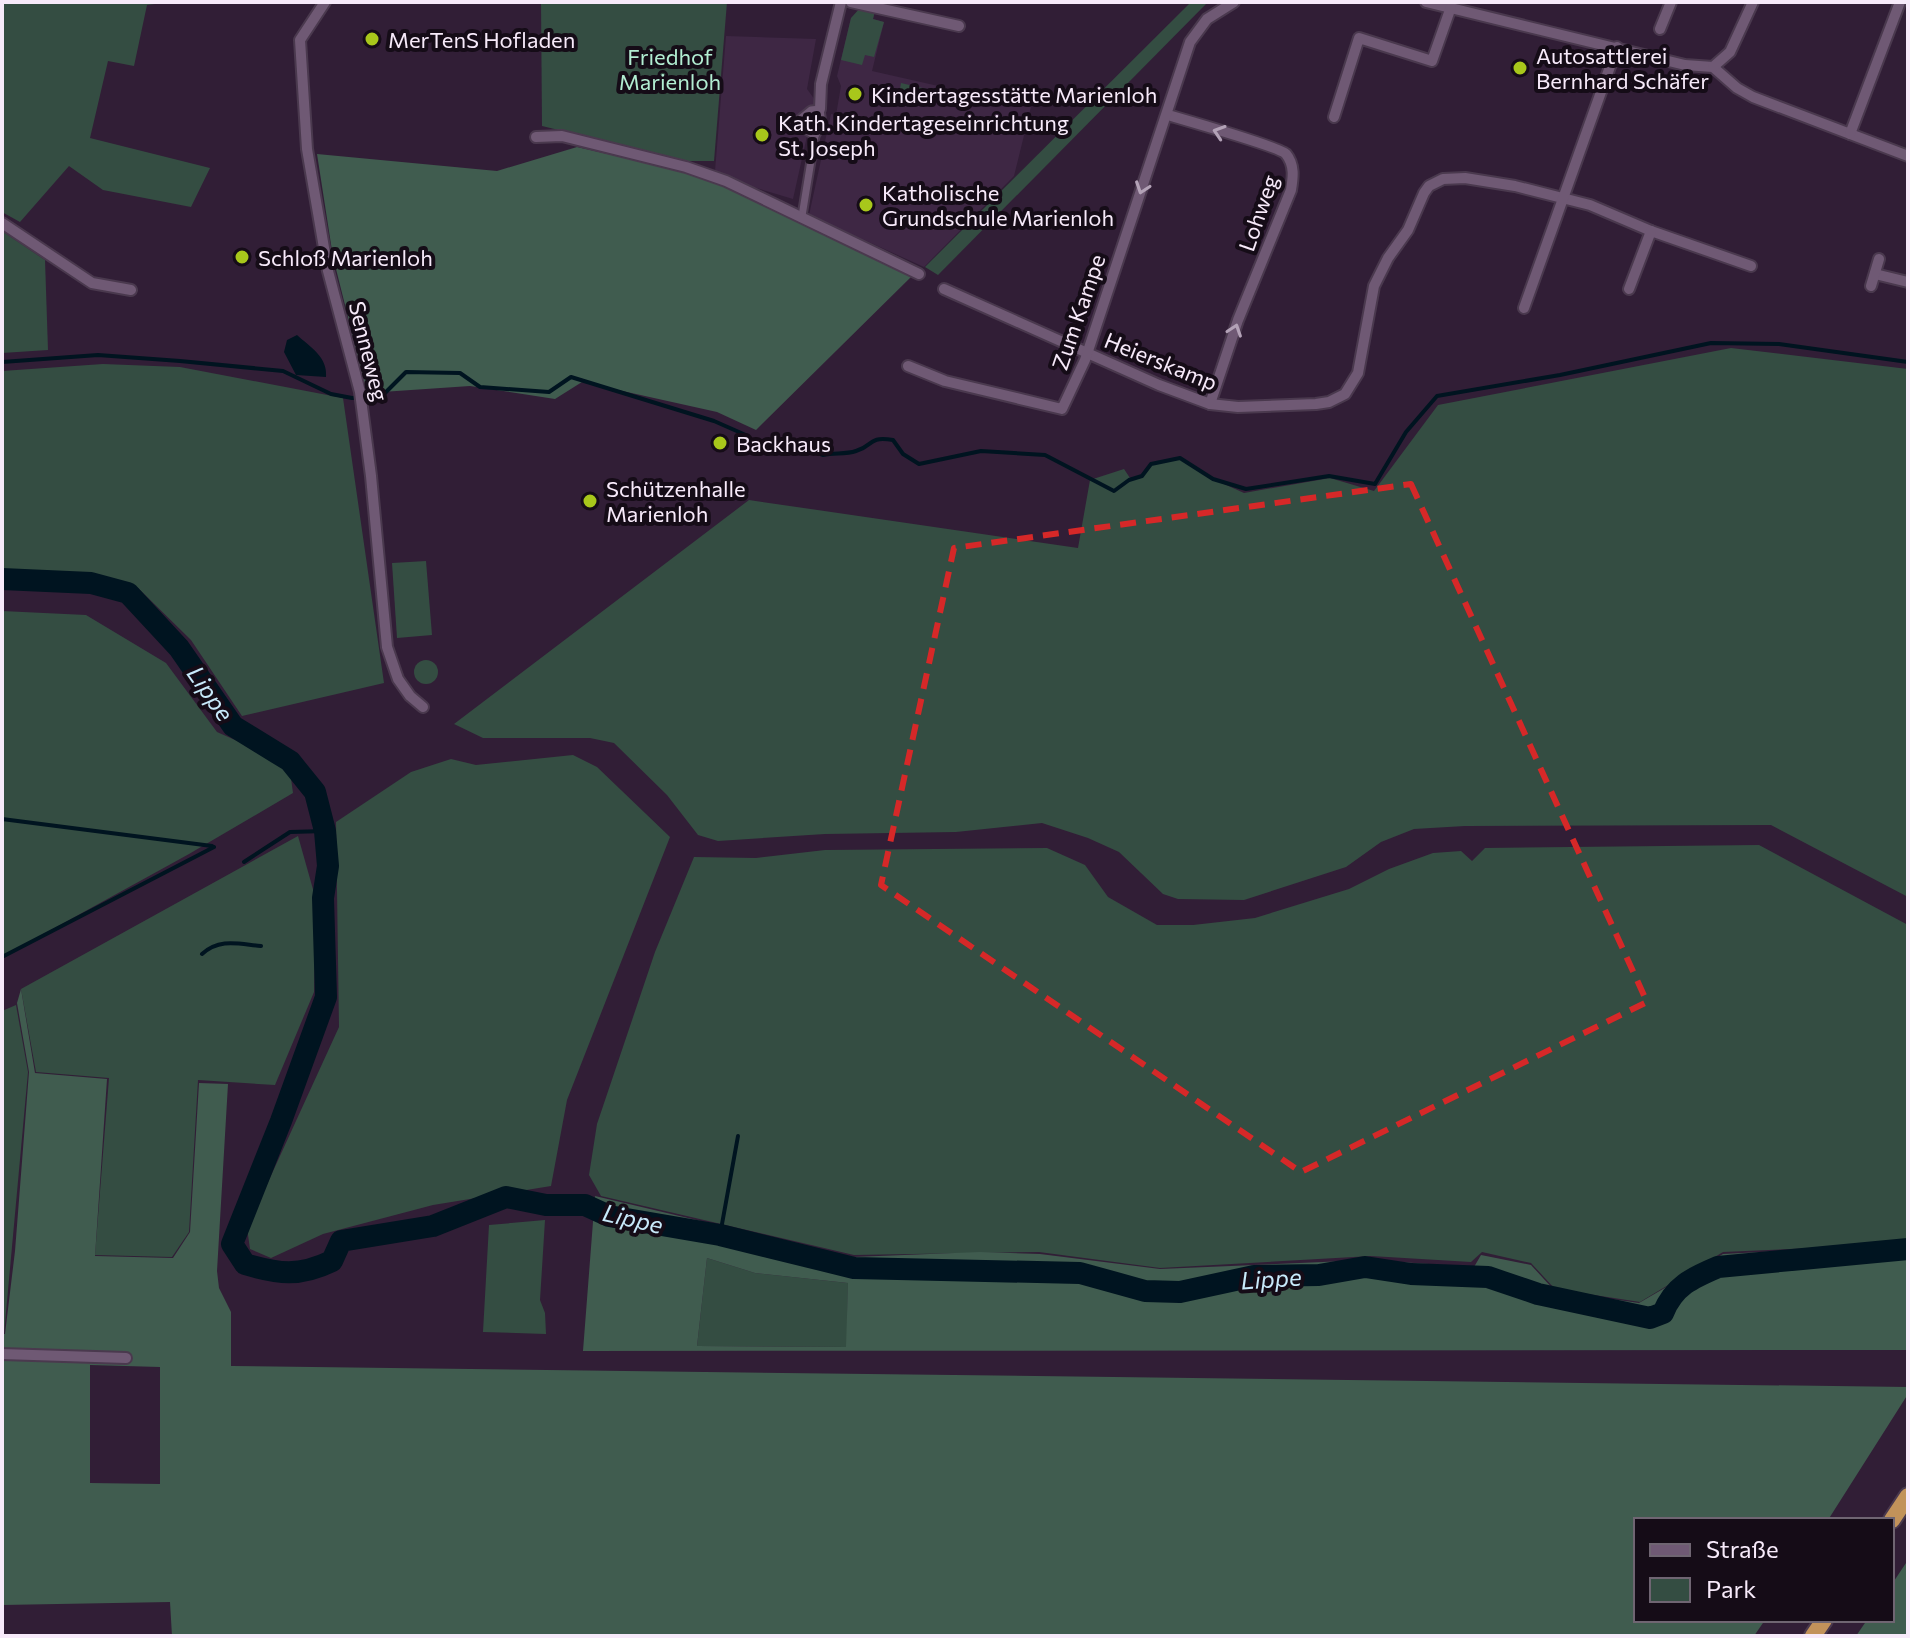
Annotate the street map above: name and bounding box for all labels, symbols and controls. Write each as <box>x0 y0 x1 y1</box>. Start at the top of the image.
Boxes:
place label: MerTenS Hofladen <box>388 26 575 53</box>
marker: MerTenS Hofladen <box>363 30 381 48</box>
place label: Autosattlerei Bernhard Schäfer <box>1536 42 1709 94</box>
park label: Friedhof Marienloh <box>619 43 721 95</box>
marker: Autosattlerei Bernhard Schäfer <box>1511 59 1529 77</box>
place label: Kindertagesstätte Marienloh <box>871 81 1157 108</box>
marker: Kindertagesstätte Marienloh <box>846 85 864 103</box>
place label: Kath. Kindertageseinrichtung St. Joseph <box>778 109 1069 161</box>
one-way arrow <box>1213 125 1227 141</box>
marker: Kath. Kindertageseinrichtung St. Joseph <box>753 126 771 144</box>
street label: Lohweg <box>1232 171 1284 255</box>
place label: Katholische Grundschule Marienloh <box>882 179 1114 231</box>
one-way arrow <box>1136 180 1152 194</box>
marker: Katholische Grundschule Marienloh <box>857 196 875 214</box>
place label: Schloß Marienloh <box>258 244 433 271</box>
marker: Schloß Marienloh <box>233 248 251 266</box>
street label: Zum Kampe <box>1046 251 1110 373</box>
street label: Senneweg <box>344 298 394 404</box>
one-way arrow <box>1225 324 1241 338</box>
street label: Heierskamp <box>1101 326 1221 396</box>
place label: Backhaus <box>736 430 831 457</box>
marker: Backhaus <box>711 434 729 452</box>
place label: Schützenhalle Marienloh <box>606 475 746 527</box>
marker: Schützenhalle Marienloh <box>581 492 599 510</box>
water label: Lippe <box>182 660 241 727</box>
water label: Lippe <box>600 1197 666 1239</box>
water label: Lippe <box>1240 1261 1303 1295</box>
legend <box>1634 1518 1894 1622</box>
text: Straße <box>1706 1534 1779 1563</box>
text: Park <box>1706 1574 1756 1603</box>

